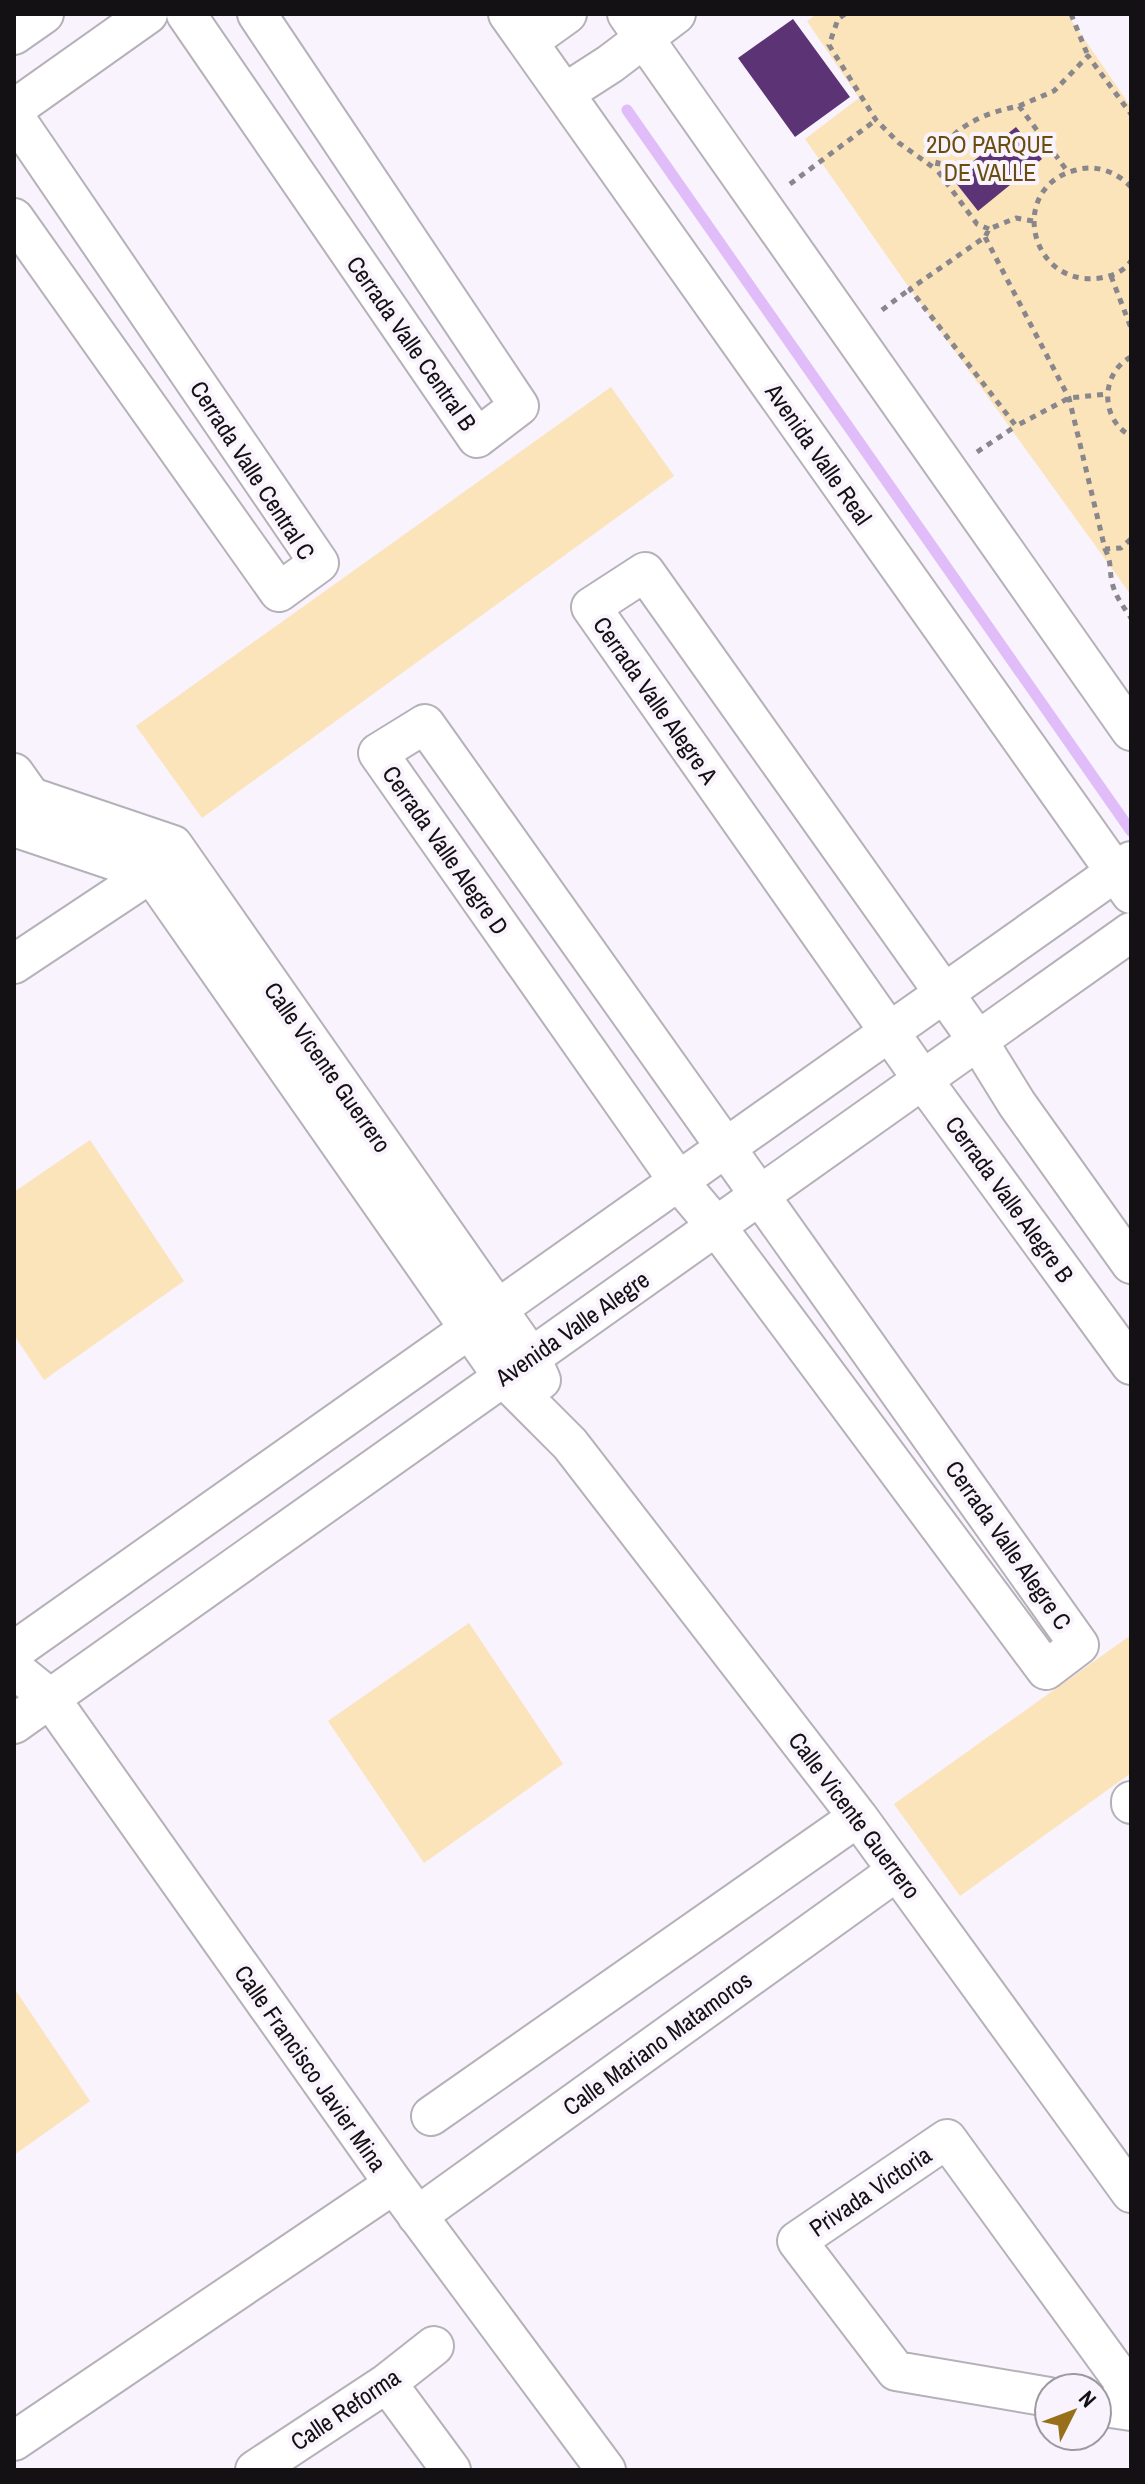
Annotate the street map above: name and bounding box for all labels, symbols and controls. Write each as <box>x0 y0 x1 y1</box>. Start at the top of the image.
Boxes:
park label: 2DO PARQUE DE VALLE <box>926 128 1054 188</box>
street label: Cerrada Valle Central B <box>340 249 484 437</box>
street label: Cerrada Valle Central C <box>183 374 323 566</box>
street label: Avenida Valle Real <box>758 376 880 531</box>
street label: Cerrada Valle Alegre A <box>586 610 726 791</box>
street label: Cerrada Valle Alegre D <box>376 759 516 941</box>
street label: Calle Vicente Guerrero <box>257 976 399 1158</box>
street label: Cerrada Valle Alegre B <box>939 1109 1081 1289</box>
street label: Avenida Valle Alegre <box>488 1263 655 1394</box>
street label: Cerrada Valle Alegre C <box>939 1454 1079 1636</box>
street label: Calle Vicente Guerrero <box>782 1725 928 1905</box>
street label: Calle Francisco Javier Mina <box>228 1958 394 2178</box>
street label: Calle Mariano Matamoros <box>556 1964 758 2122</box>
street label: Privada Victoria <box>803 2138 937 2244</box>
street label: Calle Reforma <box>284 2361 406 2457</box>
north arrow <box>1033 2372 1113 2452</box>
text: N <box>1072 2384 1103 2413</box>

